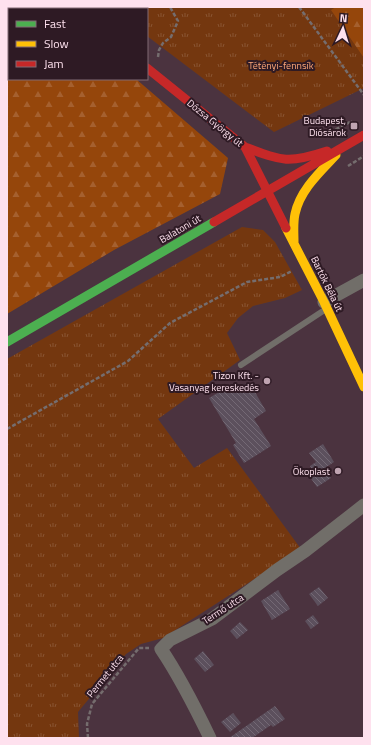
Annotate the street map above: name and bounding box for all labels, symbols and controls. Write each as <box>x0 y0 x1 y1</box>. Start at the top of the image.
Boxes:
legend <box>8 8 148 80</box>
north arrow <box>323 8 363 48</box>
text: N <box>339 10 348 26</box>
text: Fast <box>44 14 67 33</box>
text: Slow <box>44 34 69 53</box>
text: Jam <box>44 54 64 73</box>
park label: Tétényi-fennsík <box>248 58 314 73</box>
street label: Dózsa György út <box>184 96 247 151</box>
place label: Budapest, Diósárok <box>304 113 346 140</box>
marker: Budapest, Diósárok <box>349 121 359 131</box>
street label: Balatoni út <box>156 211 204 247</box>
street label: Bartók Béla út <box>307 254 347 315</box>
place label: Tizon Kft. - Vasanyag kereskedés <box>169 368 259 395</box>
marker: Tizon Kft. - Vasanyag kereskedés <box>262 376 272 386</box>
place label: Ökoplast <box>293 464 330 479</box>
marker: Ökoplast <box>333 466 343 476</box>
street label: Termő utca <box>199 590 247 628</box>
street label: Permet utca <box>83 651 127 701</box>

